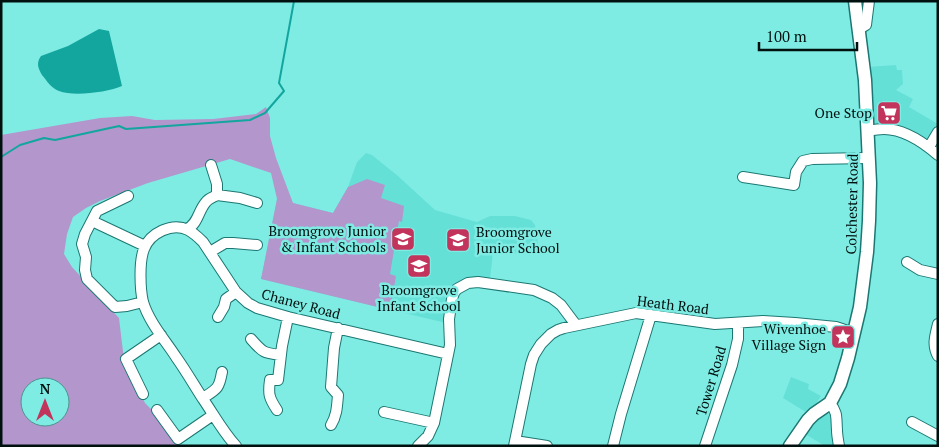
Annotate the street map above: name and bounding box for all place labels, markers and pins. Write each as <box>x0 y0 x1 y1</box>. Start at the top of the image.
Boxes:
supermarket icon: One Stop <box>876 100 902 126</box>
place label: One Stop <box>815 103 872 122</box>
place label: Broomgrove Junior & Infant Schools <box>268 221 387 256</box>
place label: Broomgrove Junior School <box>476 222 560 257</box>
school or university icon: Broomgrove Junior & Infant Schools <box>390 226 416 252</box>
school or university icon: Broomgrove Junior School <box>445 227 471 253</box>
school or university icon: Broomgrove Infant School <box>406 253 432 279</box>
place label: Broomgrove Infant School <box>377 280 461 315</box>
place label: Wivenhoe Village Sign <box>752 319 827 354</box>
place icon: Wivenhoe Village Sign <box>830 324 856 350</box>

